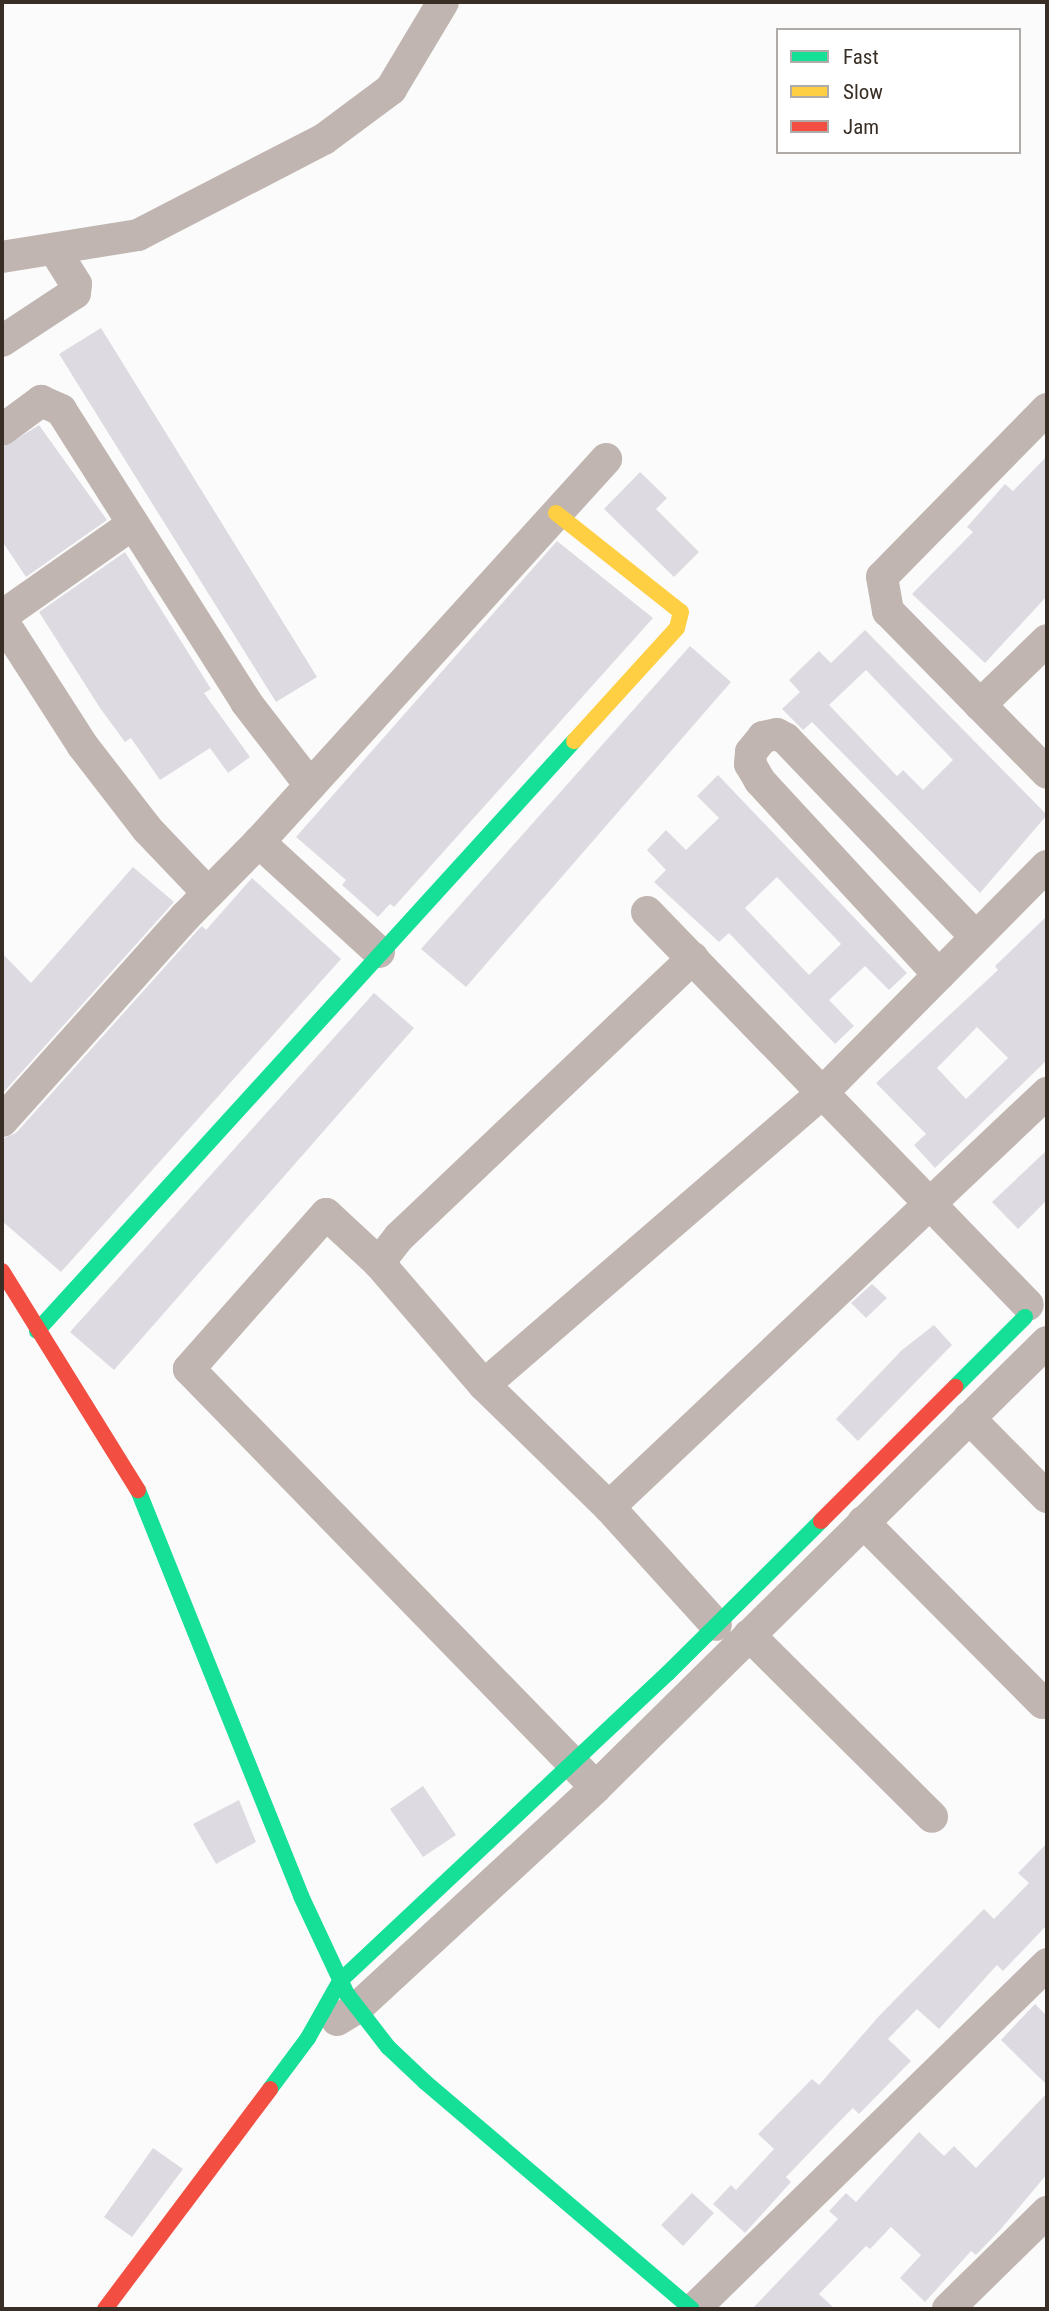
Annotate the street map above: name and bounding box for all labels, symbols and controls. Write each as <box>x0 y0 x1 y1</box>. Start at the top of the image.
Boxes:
legend <box>776 28 1021 154</box>
text: Fast <box>843 45 879 69</box>
text: Slow <box>843 80 883 104</box>
text: Jam <box>843 115 879 139</box>

